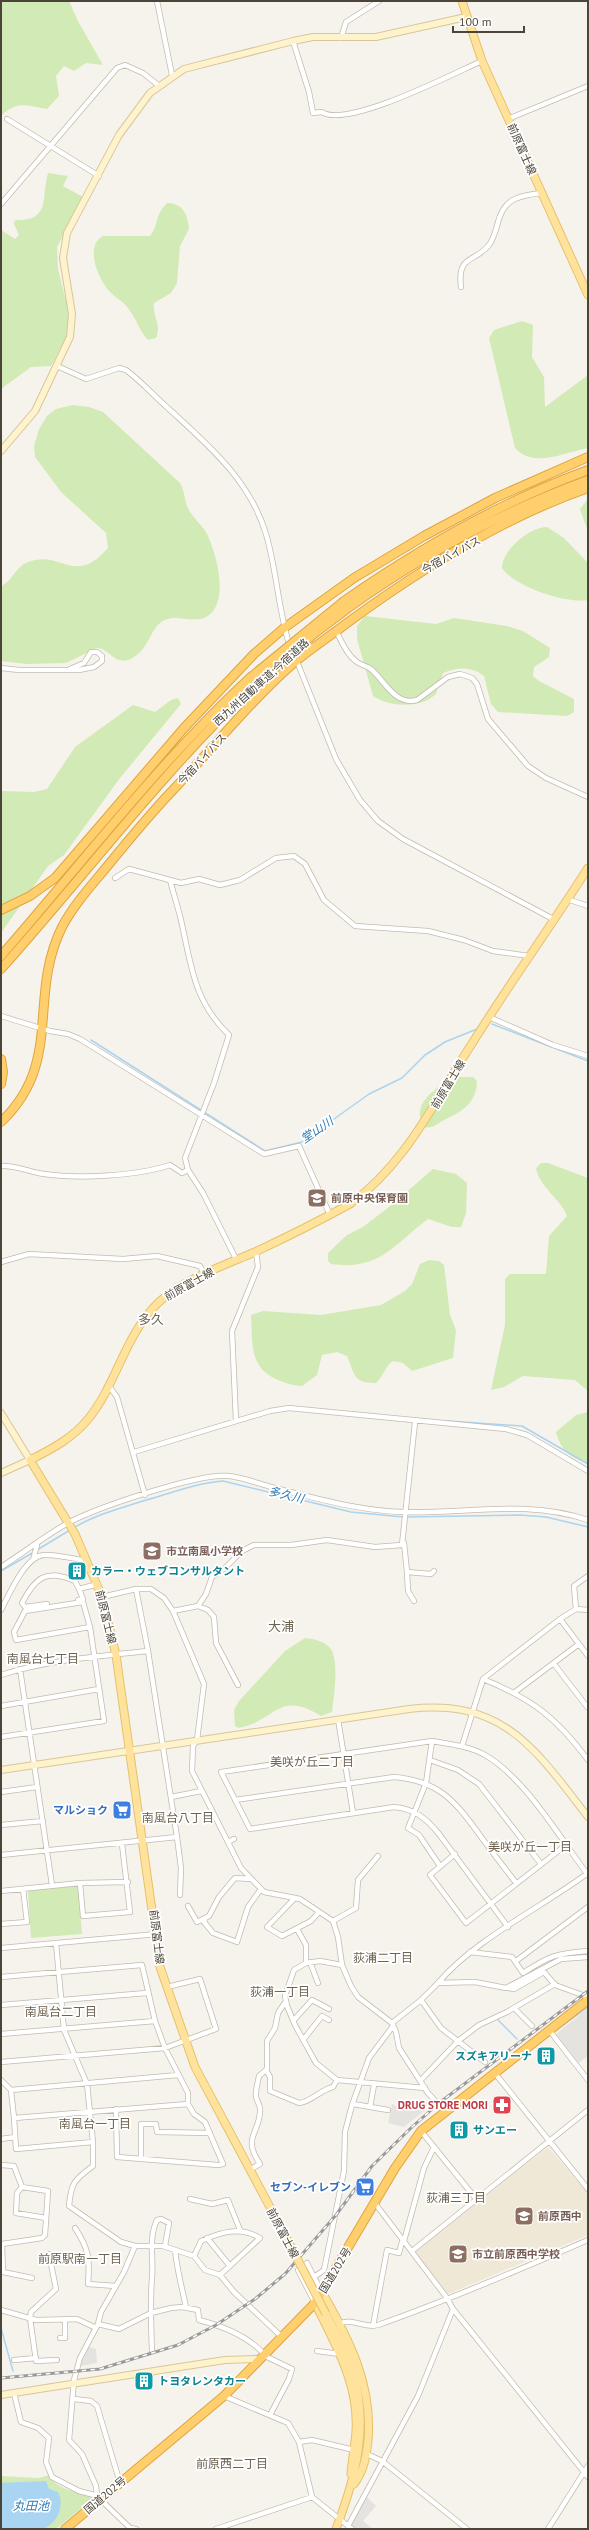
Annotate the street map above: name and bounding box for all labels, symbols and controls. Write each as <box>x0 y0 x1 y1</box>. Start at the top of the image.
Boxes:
scale bar <box>453 8 524 34</box>
text: 100 m <box>459 14 492 29</box>
street label: 前原富士線 <box>504 121 540 177</box>
street label: 今宿バイパス <box>419 533 483 577</box>
street label: 西九州自動車道;今宿道路 <box>210 635 312 729</box>
street label: 今宿バイパス <box>174 730 230 788</box>
street label: 前原富士線 <box>428 1057 468 1111</box>
water label: 堂山川 <box>298 1112 337 1146</box>
school or university icon: 前原中央保育園 <box>306 1187 328 1209</box>
place label: 前原中央保育園 <box>331 1191 408 1205</box>
street label: 前原富士線 <box>162 1265 216 1303</box>
district label: 多久 <box>138 1311 164 1328</box>
water label: 多久川 <box>267 1483 307 1506</box>
school or university icon: 市立南風小学校 <box>141 1540 163 1562</box>
place label: 市立南風小学校 <box>166 1544 243 1558</box>
building icon: カラー・ウェブコンサルタント <box>66 1560 88 1582</box>
place label: カラー・ウェブコンサルタント <box>91 1564 245 1578</box>
street label: 前原富士線 <box>93 1589 119 1645</box>
district label: 大浦 <box>268 1618 294 1635</box>
district label: 南風台七丁目 <box>7 1651 79 1666</box>
district label: 美咲が丘二丁目 <box>270 1754 354 1769</box>
supermarket icon: マルショク <box>111 1799 133 1821</box>
place label: マルショク <box>53 1803 108 1817</box>
district label: 南風台八丁目 <box>142 1810 214 1825</box>
district label: 美咲が丘一丁目 <box>488 1839 572 1854</box>
street label: 前原富士線 <box>147 1909 167 1965</box>
district label: 荻浦二丁目 <box>353 1950 413 1965</box>
district label: 荻浦一丁目 <box>250 1984 310 1999</box>
district label: 南風台二丁目 <box>25 2004 97 2019</box>
building icon: スズキアリーナ <box>535 2045 557 2067</box>
place label: スズキアリーナ <box>455 2049 532 2063</box>
pharmacy icon: DRUG STORE MORI <box>491 2094 513 2116</box>
place label: DRUG STORE MORI <box>398 2098 488 2112</box>
district label: 南風台一丁目 <box>59 2116 131 2131</box>
building icon: サンエー <box>448 2119 470 2141</box>
place label: サンエー <box>473 2123 517 2137</box>
supermarket icon: セブン-イレブン <box>354 2176 376 2198</box>
place label: セブン-イレブン <box>270 2180 351 2194</box>
district label: 荻浦三丁目 <box>426 2190 486 2205</box>
street label: 前原富士線 <box>264 2205 302 2261</box>
school or university icon: 前原西中 <box>513 2205 535 2227</box>
place label: 前原西中 <box>538 2209 582 2223</box>
school or university icon: 市立前原西中学校 <box>447 2243 469 2265</box>
street label: 国道202号 <box>316 2245 354 2295</box>
place label: 市立前原西中学校 <box>472 2247 560 2261</box>
district label: 前原駅南一丁目 <box>38 2251 122 2266</box>
building icon: トヨタレンタカー <box>133 2370 155 2392</box>
place label: トヨタレンタカー <box>158 2374 246 2388</box>
district label: 前原西二丁目 <box>196 2456 268 2471</box>
street label: 国道202号 <box>81 2473 129 2517</box>
water label: 丸田池 <box>13 2498 50 2513</box>

